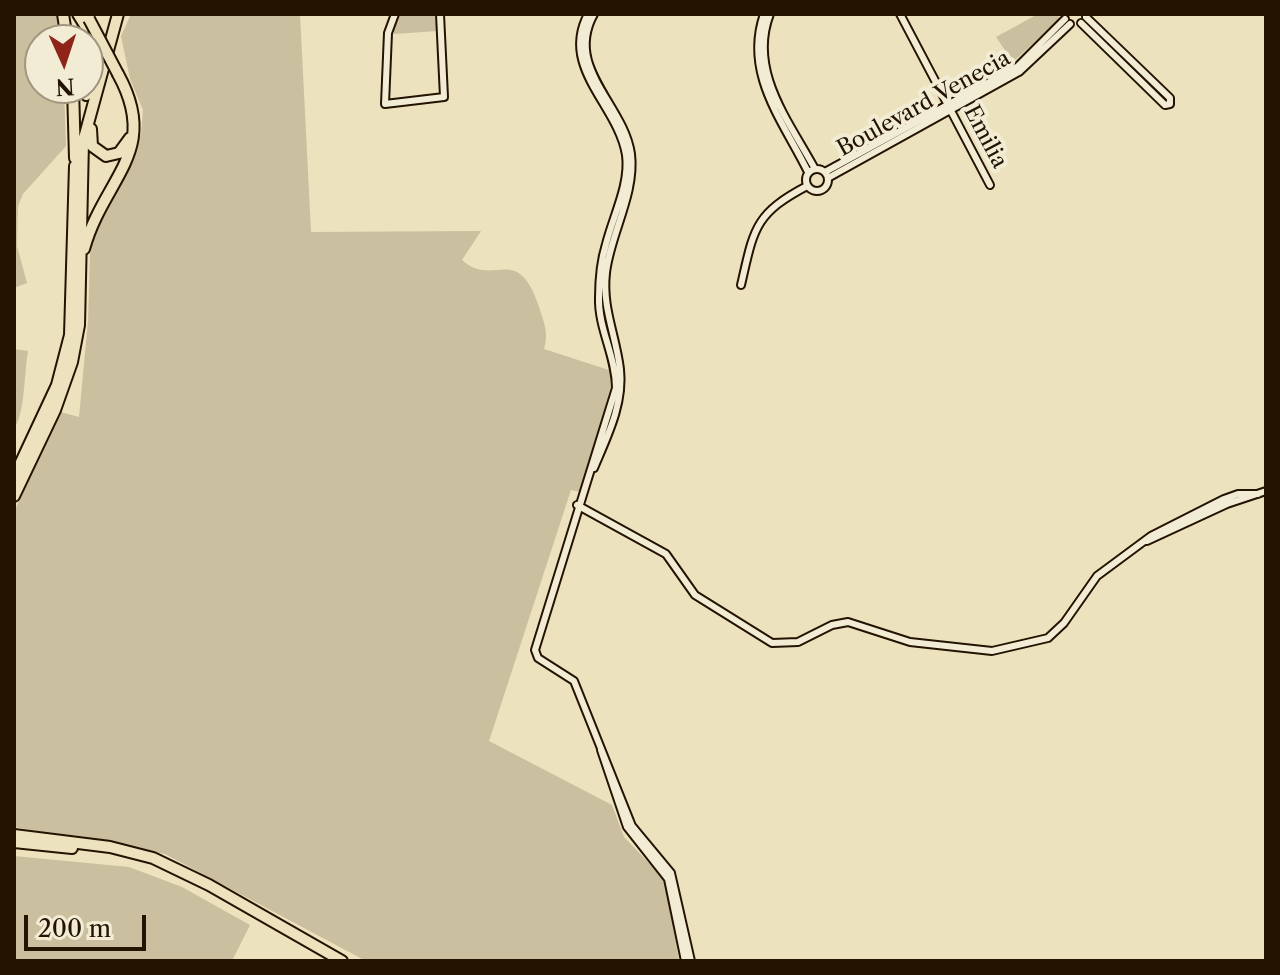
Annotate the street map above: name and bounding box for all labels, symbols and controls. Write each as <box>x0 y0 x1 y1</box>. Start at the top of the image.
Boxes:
north arrow <box>24 24 104 104</box>
street label: Boulevard Venecia <box>833 45 1015 163</box>
text: N <box>55 72 75 100</box>
street label: Emilia <box>958 101 1012 173</box>
scale bar <box>28 899 150 949</box>
text: 200 m <box>38 914 111 943</box>

